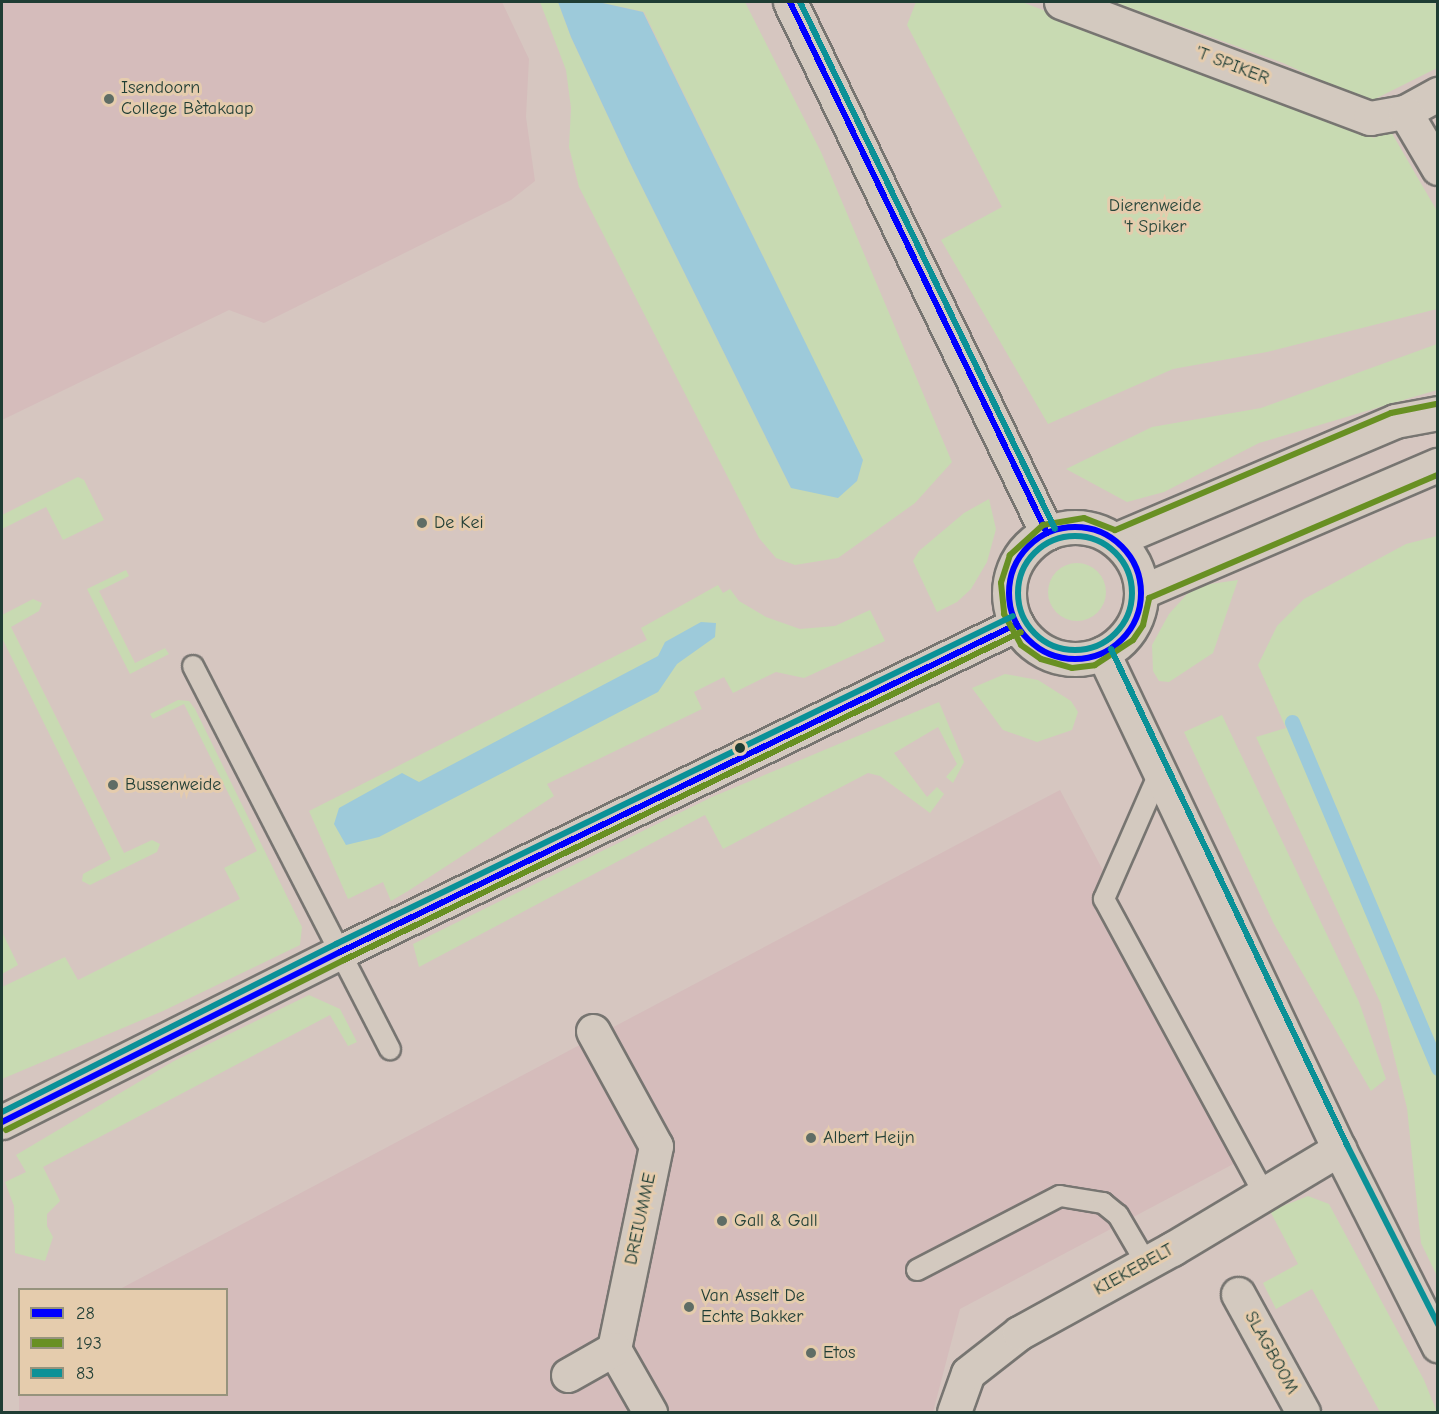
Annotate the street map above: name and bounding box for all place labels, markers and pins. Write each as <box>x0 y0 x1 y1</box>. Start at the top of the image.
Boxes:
place label: Isendoorn College Bètakaap <box>121 78 254 121</box>
marker: Isendoorn College Bètakaap <box>102 92 116 106</box>
place label: De Kei <box>434 512 484 534</box>
marker: De Kei <box>415 516 429 530</box>
unlabelled marker <box>734 742 746 754</box>
place label: Bussenweide <box>125 774 221 796</box>
marker: Bussenweide <box>106 778 120 792</box>
place label: Albert Heijn <box>823 1127 915 1149</box>
marker: Albert Heijn <box>804 1131 818 1145</box>
place label: Gall & Gall <box>734 1210 818 1232</box>
marker: Gall & Gall <box>715 1214 729 1228</box>
place label: Van Asselt De Echte Bakker <box>701 1286 805 1328</box>
marker: Van Asselt De Echte Bakker <box>682 1300 696 1314</box>
place label: Etos <box>823 1342 855 1364</box>
marker: Etos <box>804 1346 818 1360</box>

